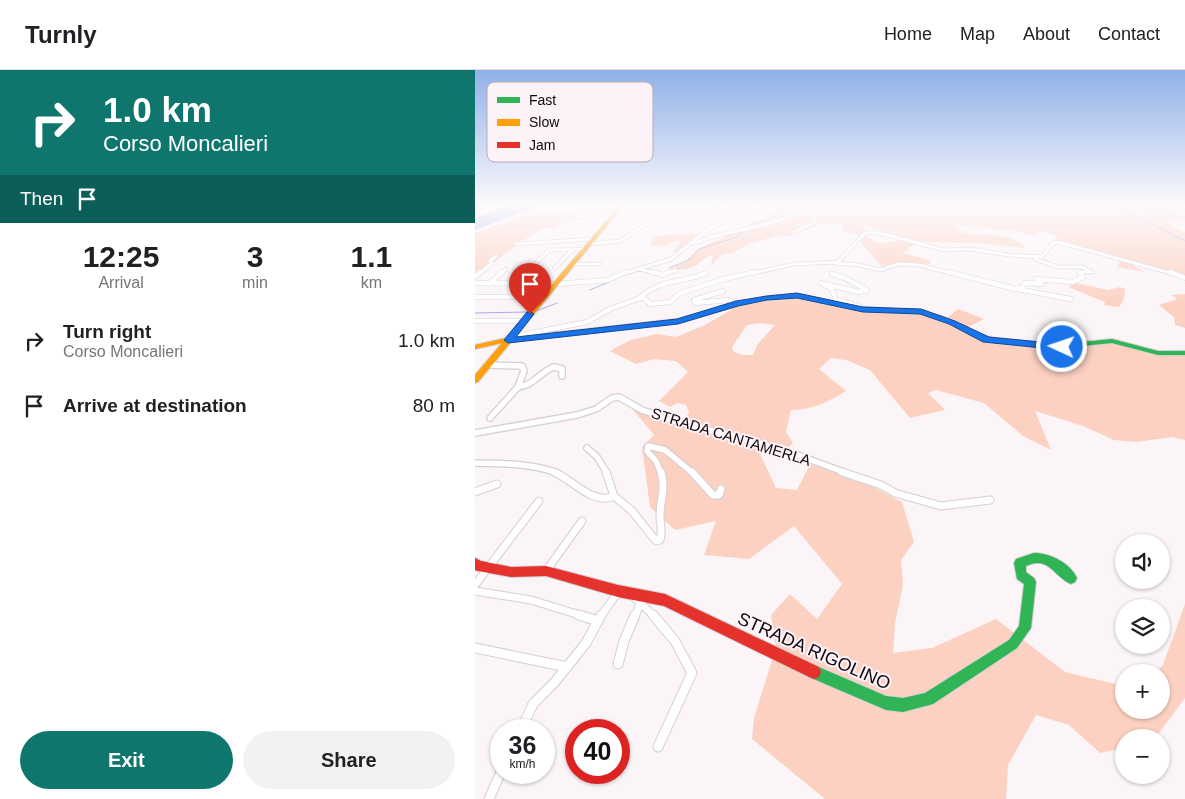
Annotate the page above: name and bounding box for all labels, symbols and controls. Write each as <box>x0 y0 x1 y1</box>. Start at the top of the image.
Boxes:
text: Turnly <box>25 21 97 48</box>
text: Home <box>884 24 932 44</box>
text: Map <box>960 24 995 44</box>
text: About <box>1023 24 1070 44</box>
text: Contact <box>1098 24 1160 44</box>
legend <box>487 82 653 162</box>
icon: right <box>20 90 85 155</box>
text: 1.0 km <box>103 90 212 129</box>
text: Fast <box>529 92 556 108</box>
text: Slow <box>529 114 560 130</box>
text: Corso Moncalieri <box>103 131 268 156</box>
text: Jam <box>529 137 555 153</box>
icon: arrive <box>73 185 101 213</box>
text: Then <box>20 188 63 209</box>
text: 12:25 <box>83 240 159 273</box>
text: 3 <box>247 240 263 273</box>
text: 1.1 <box>351 240 392 273</box>
pin <box>509 263 551 314</box>
icon: arrive <box>516 270 544 298</box>
text: Arrival <box>98 274 144 291</box>
text: min <box>242 274 268 291</box>
text: km <box>361 274 382 291</box>
position arrow <box>1035 320 1087 372</box>
text: Turn right <box>63 321 151 342</box>
icon: right <box>20 327 48 355</box>
text: 1.0 km <box>398 330 455 351</box>
text: Corso Moncalieri <box>63 343 183 360</box>
icon: arrive <box>20 392 48 420</box>
text: Arrive at destination <box>63 395 247 416</box>
text: 80 m <box>413 395 455 416</box>
street label: STRADA CANTAMERLA <box>649 404 813 469</box>
map controls <box>1115 534 1170 784</box>
button: sound <box>1115 534 1170 589</box>
button: layers <box>1115 599 1170 654</box>
street label: STRADA RIGOLINO <box>735 608 893 694</box>
button: + <box>1115 664 1170 719</box>
speed limit sign: 40 <box>565 719 630 784</box>
button: − <box>1115 729 1170 784</box>
button: Exit <box>20 731 233 789</box>
button: Share <box>243 731 455 789</box>
text: 36 <box>509 731 536 759</box>
text: km/h <box>509 757 536 771</box>

